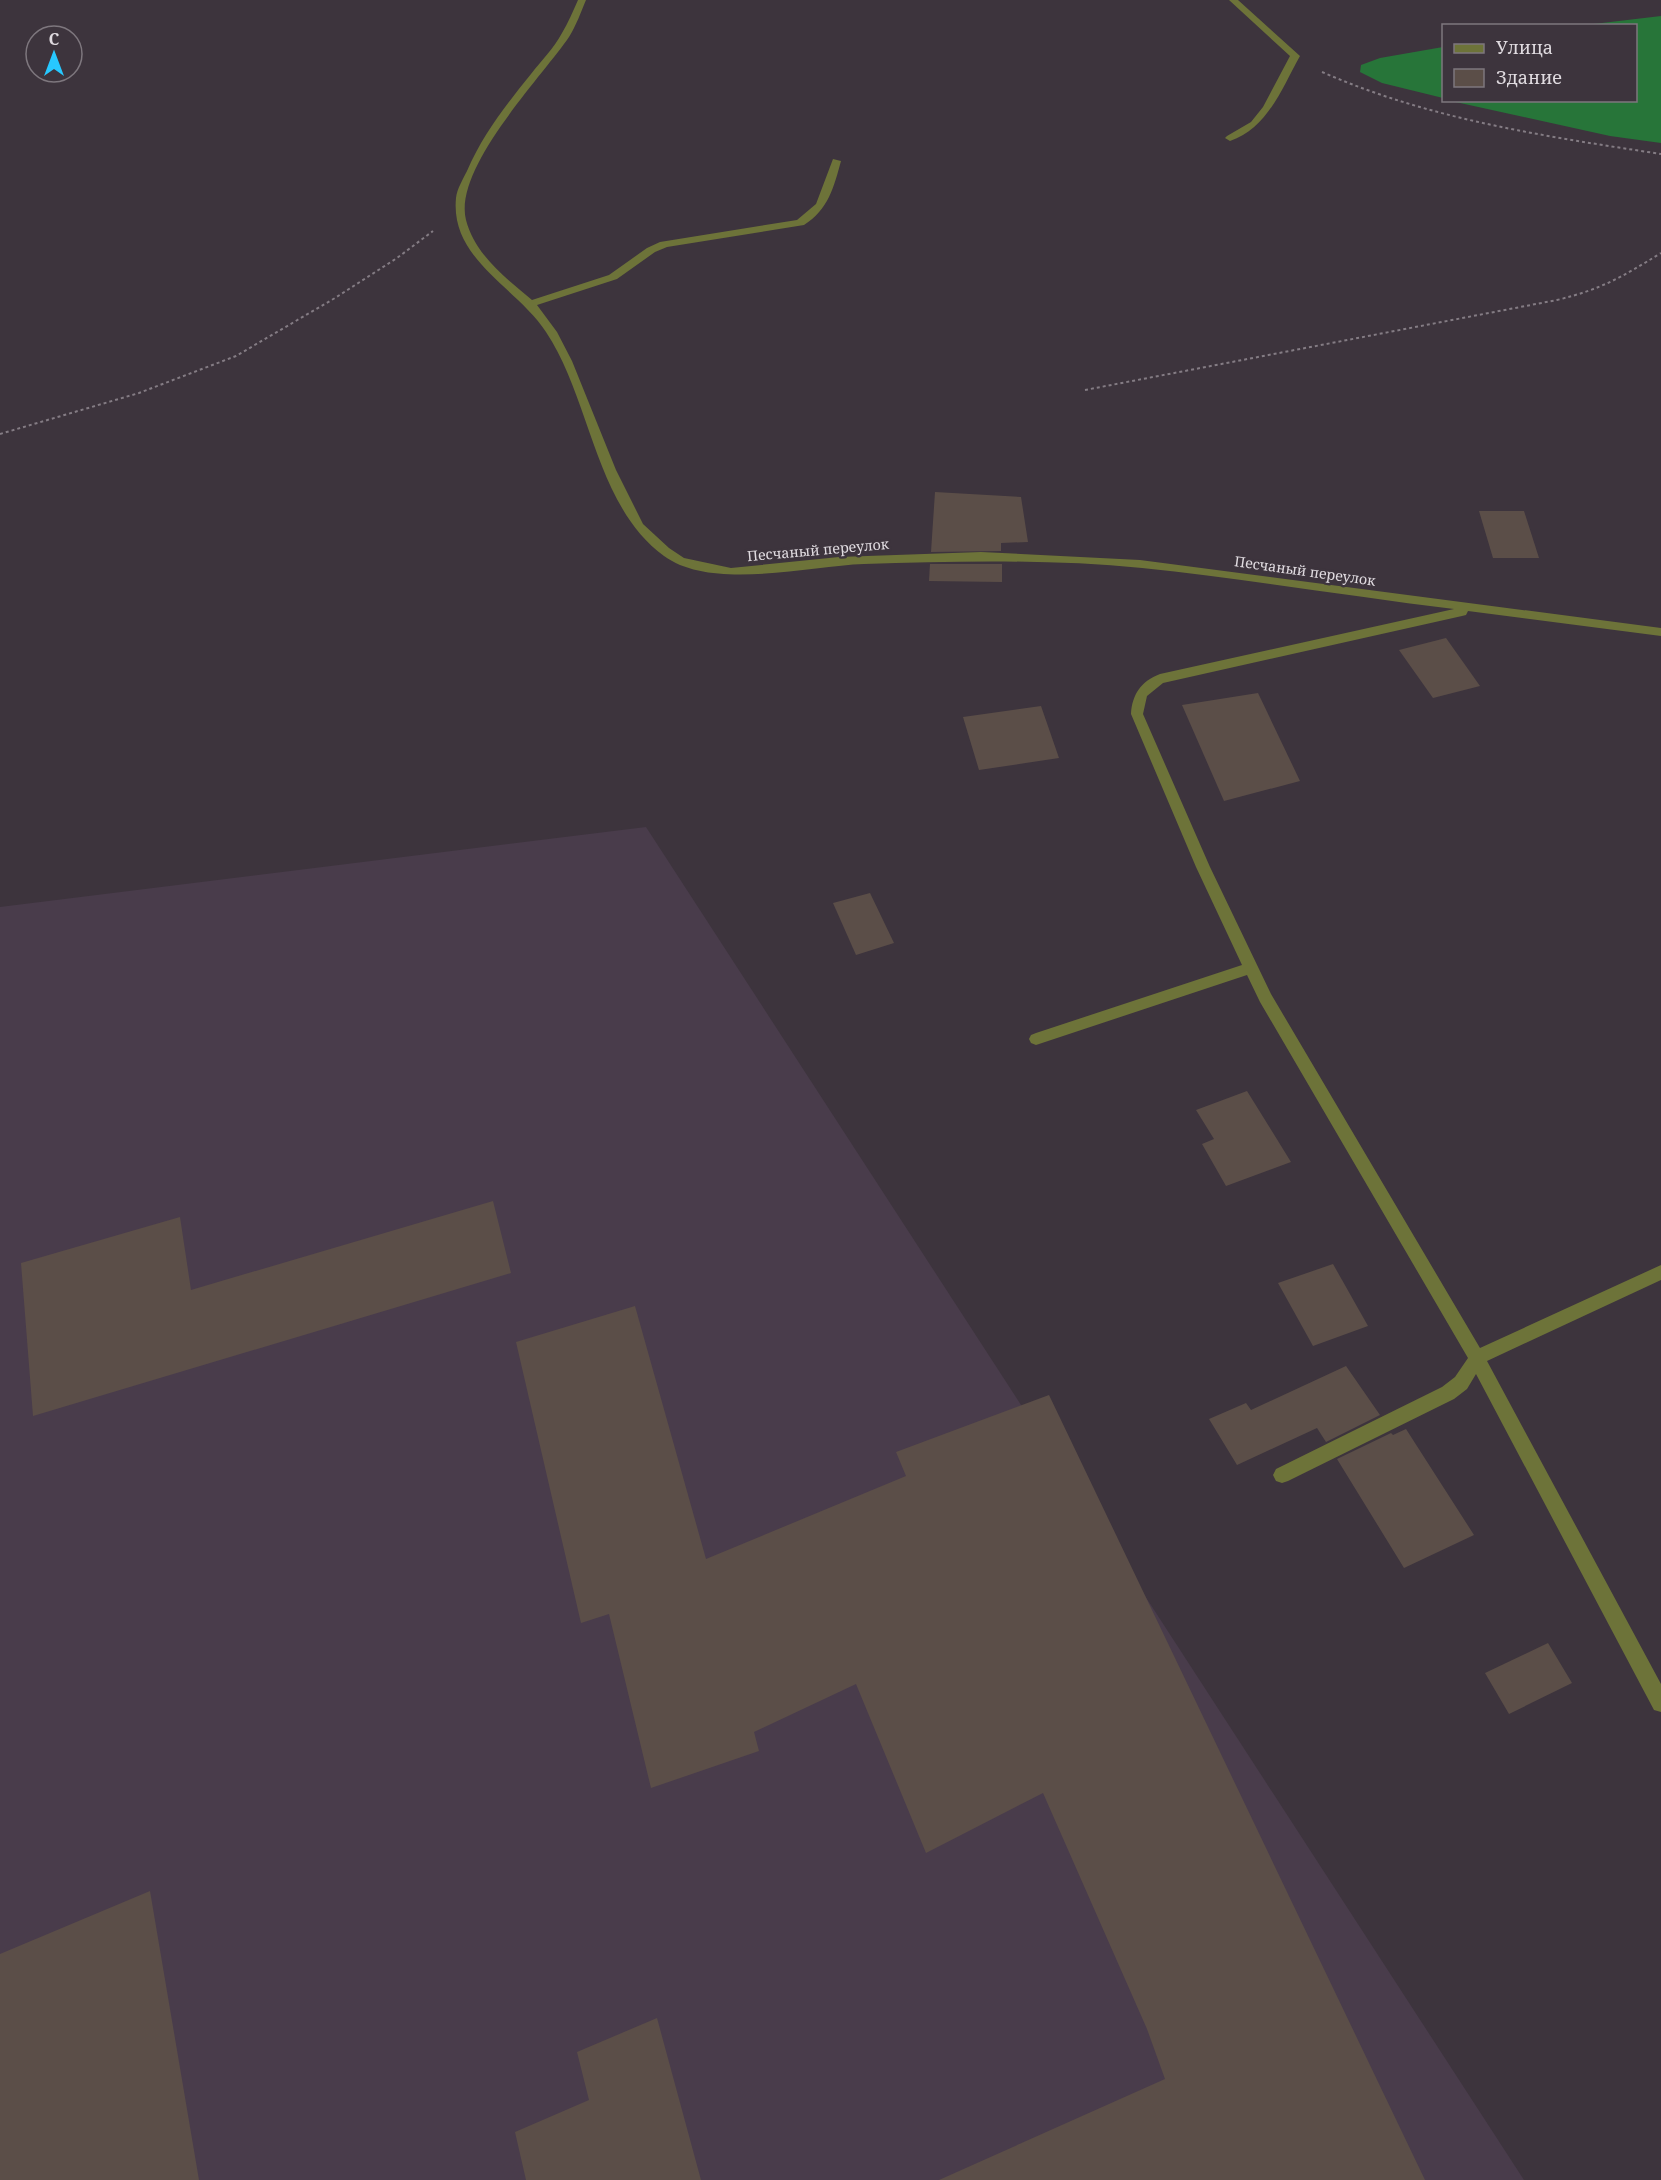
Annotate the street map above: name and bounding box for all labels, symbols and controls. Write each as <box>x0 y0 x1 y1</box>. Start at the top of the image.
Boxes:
north arrow <box>24 24 84 84</box>
legend <box>1442 24 1637 102</box>
text: С <box>49 28 59 50</box>
text: Улица <box>1496 35 1553 59</box>
text: Здание <box>1496 65 1562 89</box>
street label: Песчаный переулок <box>746 534 890 565</box>
street label: Песчаный переулок <box>1233 551 1378 590</box>

